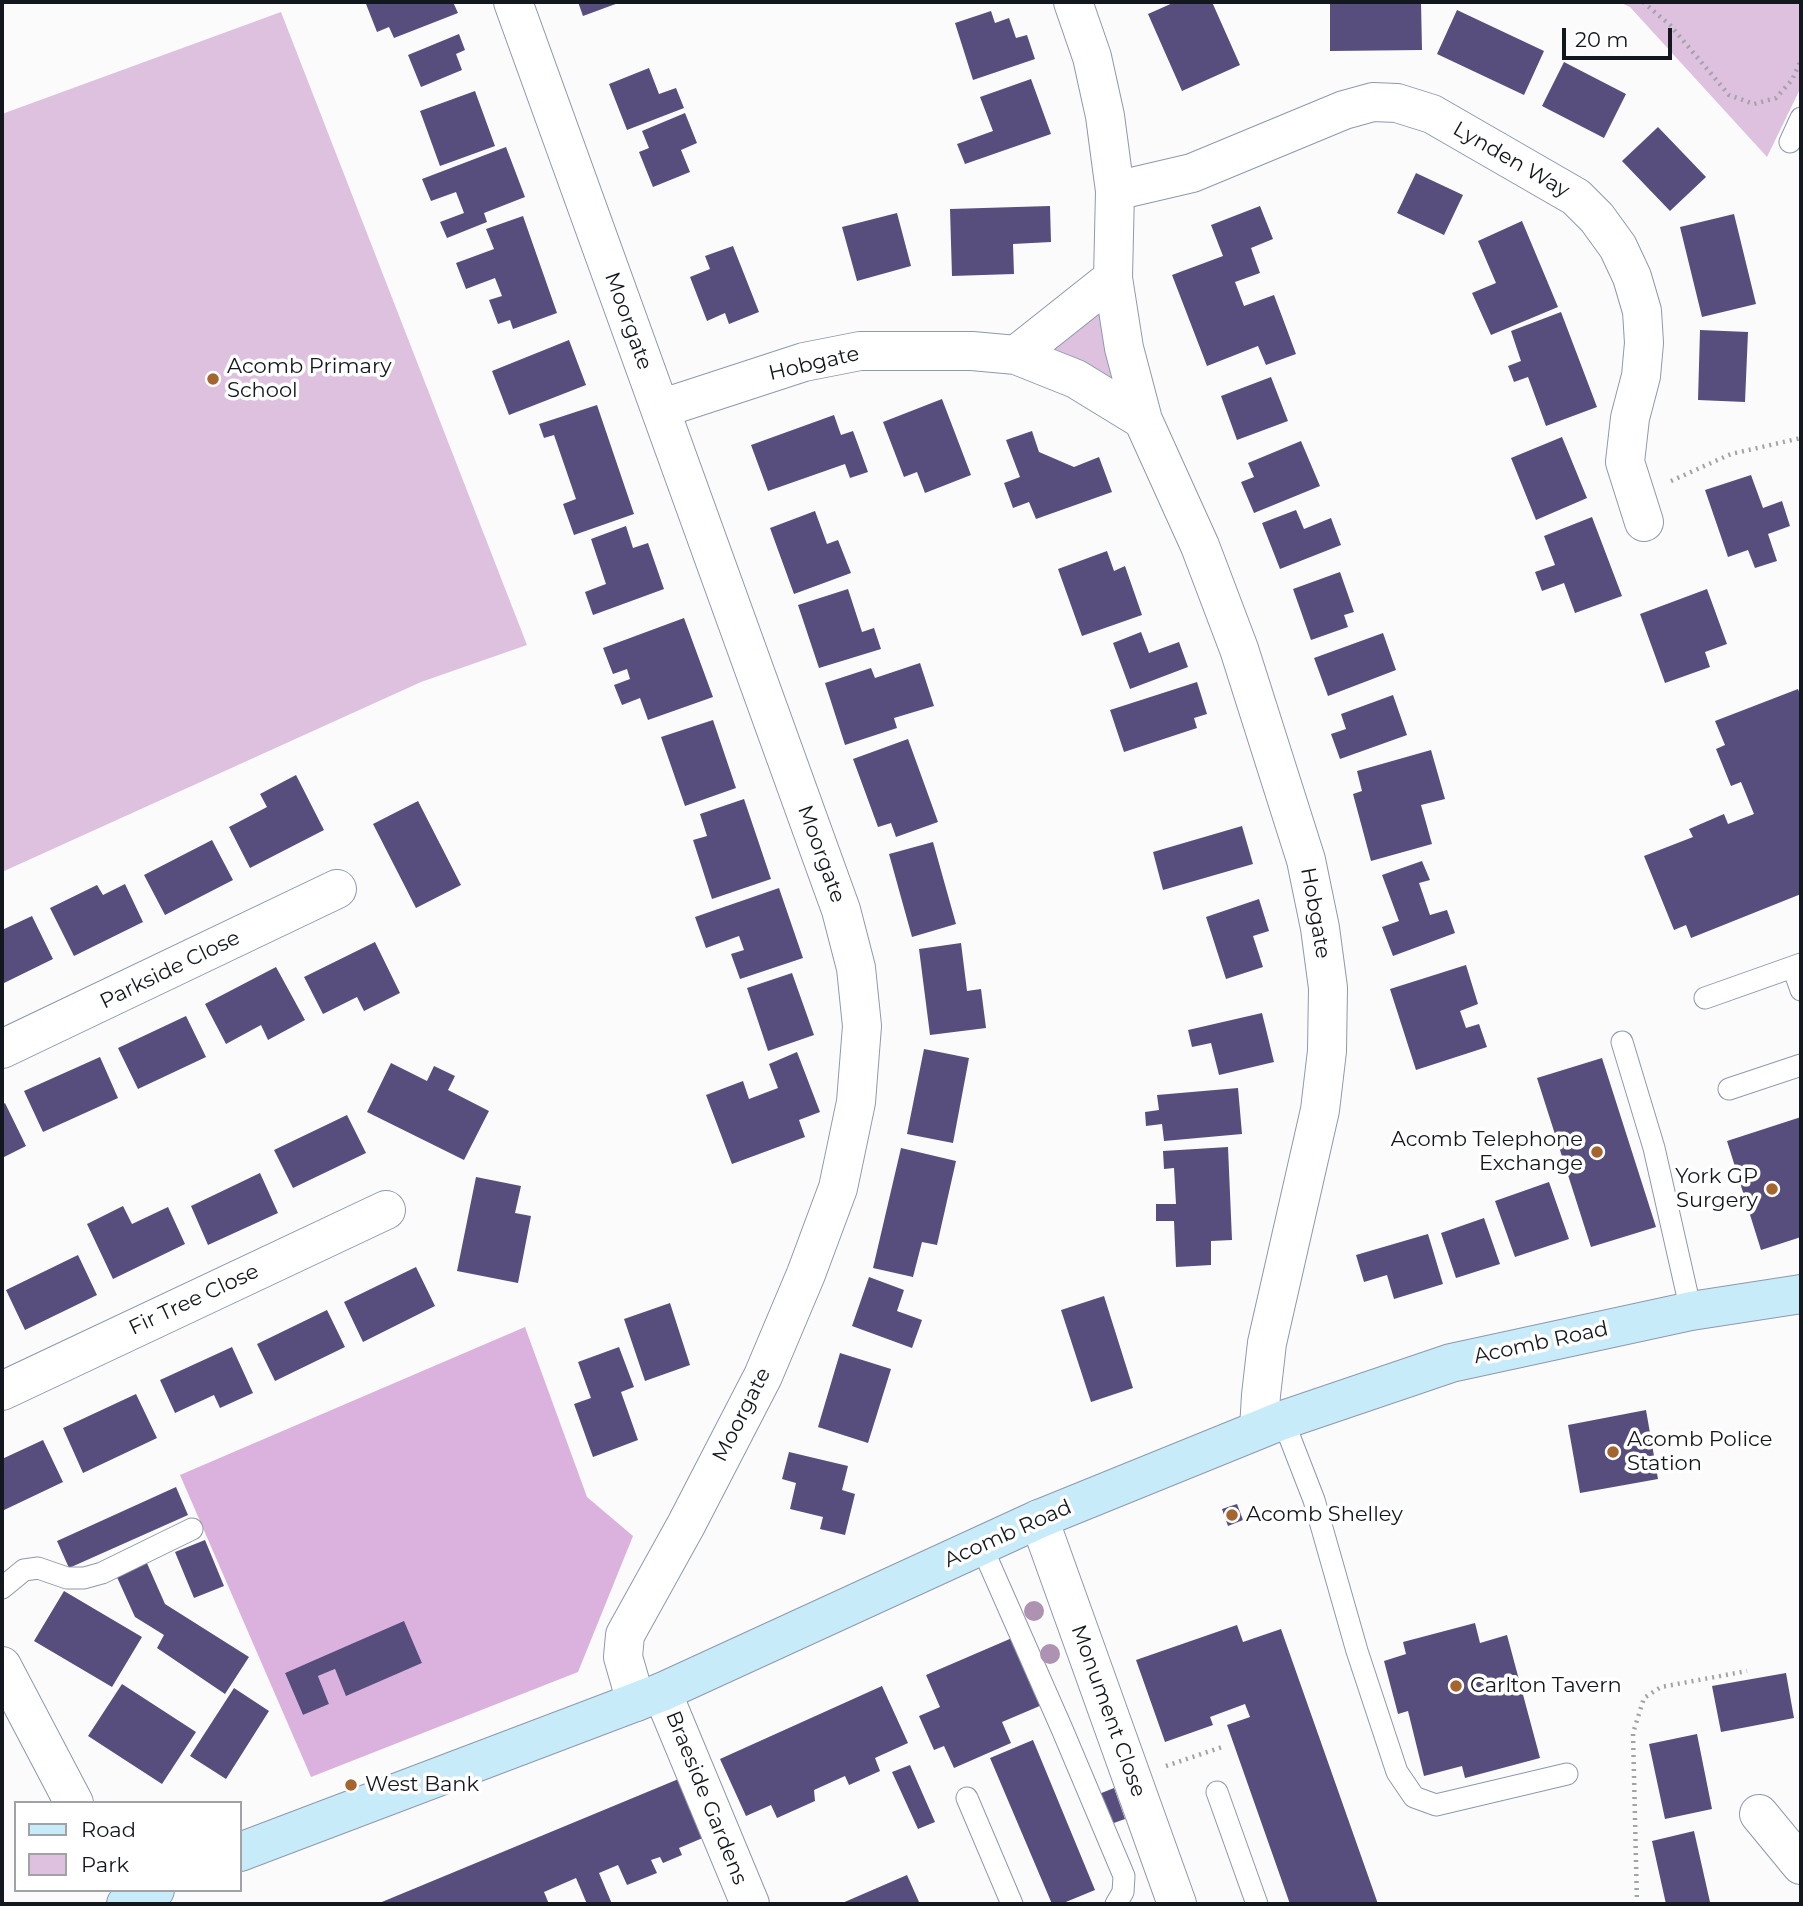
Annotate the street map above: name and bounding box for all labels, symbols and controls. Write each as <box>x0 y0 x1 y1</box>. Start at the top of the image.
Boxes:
scale bar <box>1565 14 1675 58</box>
text: 20 m <box>1575 27 1629 52</box>
street label: Lynden Way <box>1448 117 1574 203</box>
street label: Moorgate <box>599 269 657 373</box>
street label: Hobgate <box>766 341 862 387</box>
place label: Acomb Primary School <box>227 354 392 404</box>
marker: Acomb Primary School <box>205 371 221 387</box>
street label: Moorgate <box>792 802 850 906</box>
street label: Hobgate <box>1295 865 1335 961</box>
street label: Parkside Close <box>96 925 244 1015</box>
place label: Acomb Telephone Exchange <box>1391 1127 1583 1177</box>
marker: Acomb Telephone Exchange <box>1589 1144 1605 1160</box>
place label: York GP Surgery <box>1675 1164 1758 1214</box>
marker: York GP Surgery <box>1764 1181 1780 1197</box>
street label: Fir Tree Close <box>125 1259 263 1341</box>
street label: Acomb Road <box>1472 1316 1610 1370</box>
street label: Moorgate <box>708 1364 776 1466</box>
place label: Acomb Police Station <box>1627 1427 1772 1477</box>
marker: Acomb Police Station <box>1605 1444 1621 1460</box>
street label: Acomb Road <box>940 1495 1076 1573</box>
place label: Acomb Shelley <box>1246 1502 1403 1528</box>
marker: Acomb Shelley <box>1224 1507 1240 1523</box>
street label: Monument Close <box>1065 1621 1151 1801</box>
place label: Carlton Tavern <box>1470 1673 1622 1699</box>
marker: Carlton Tavern <box>1448 1678 1464 1694</box>
street label: Braeside Gardens <box>660 1708 752 1888</box>
place label: West Bank <box>365 1772 479 1798</box>
marker: West Bank <box>343 1777 359 1793</box>
legend <box>14 1801 242 1892</box>
text: Road <box>81 1817 136 1842</box>
text: Park <box>81 1852 129 1877</box>

